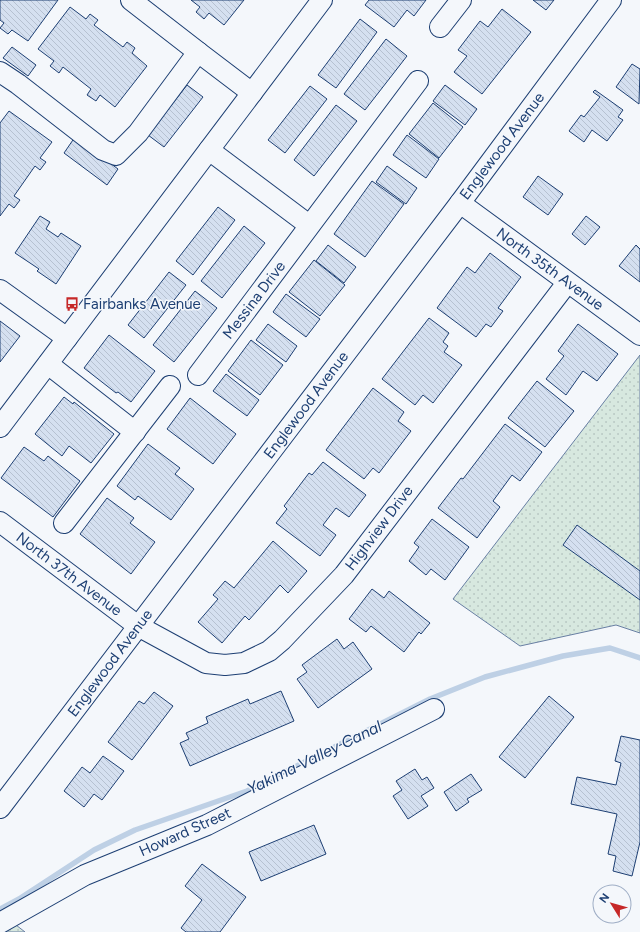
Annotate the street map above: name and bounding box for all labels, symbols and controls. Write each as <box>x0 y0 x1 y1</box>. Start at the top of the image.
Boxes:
street label: Englewood Avenue <box>456 89 548 203</box>
street label: North 35th Avenue <box>493 224 607 314</box>
street label: Messina Drive <box>219 258 289 342</box>
place label: Fairbanks Avenue <box>83 295 201 313</box>
bus stop icon: Fairbanks Avenue <box>64 296 80 312</box>
street label: Englewood Avenue <box>260 348 352 462</box>
street label: Highview Drive <box>341 482 417 574</box>
street label: North 37th Avenue <box>13 528 125 620</box>
street label: Englewood Avenue <box>64 606 156 720</box>
water label: Yakima Valley Canal <box>244 716 385 798</box>
street label: Howard Street <box>136 804 234 860</box>
north arrow <box>592 884 632 924</box>
text: N <box>597 891 612 906</box>

